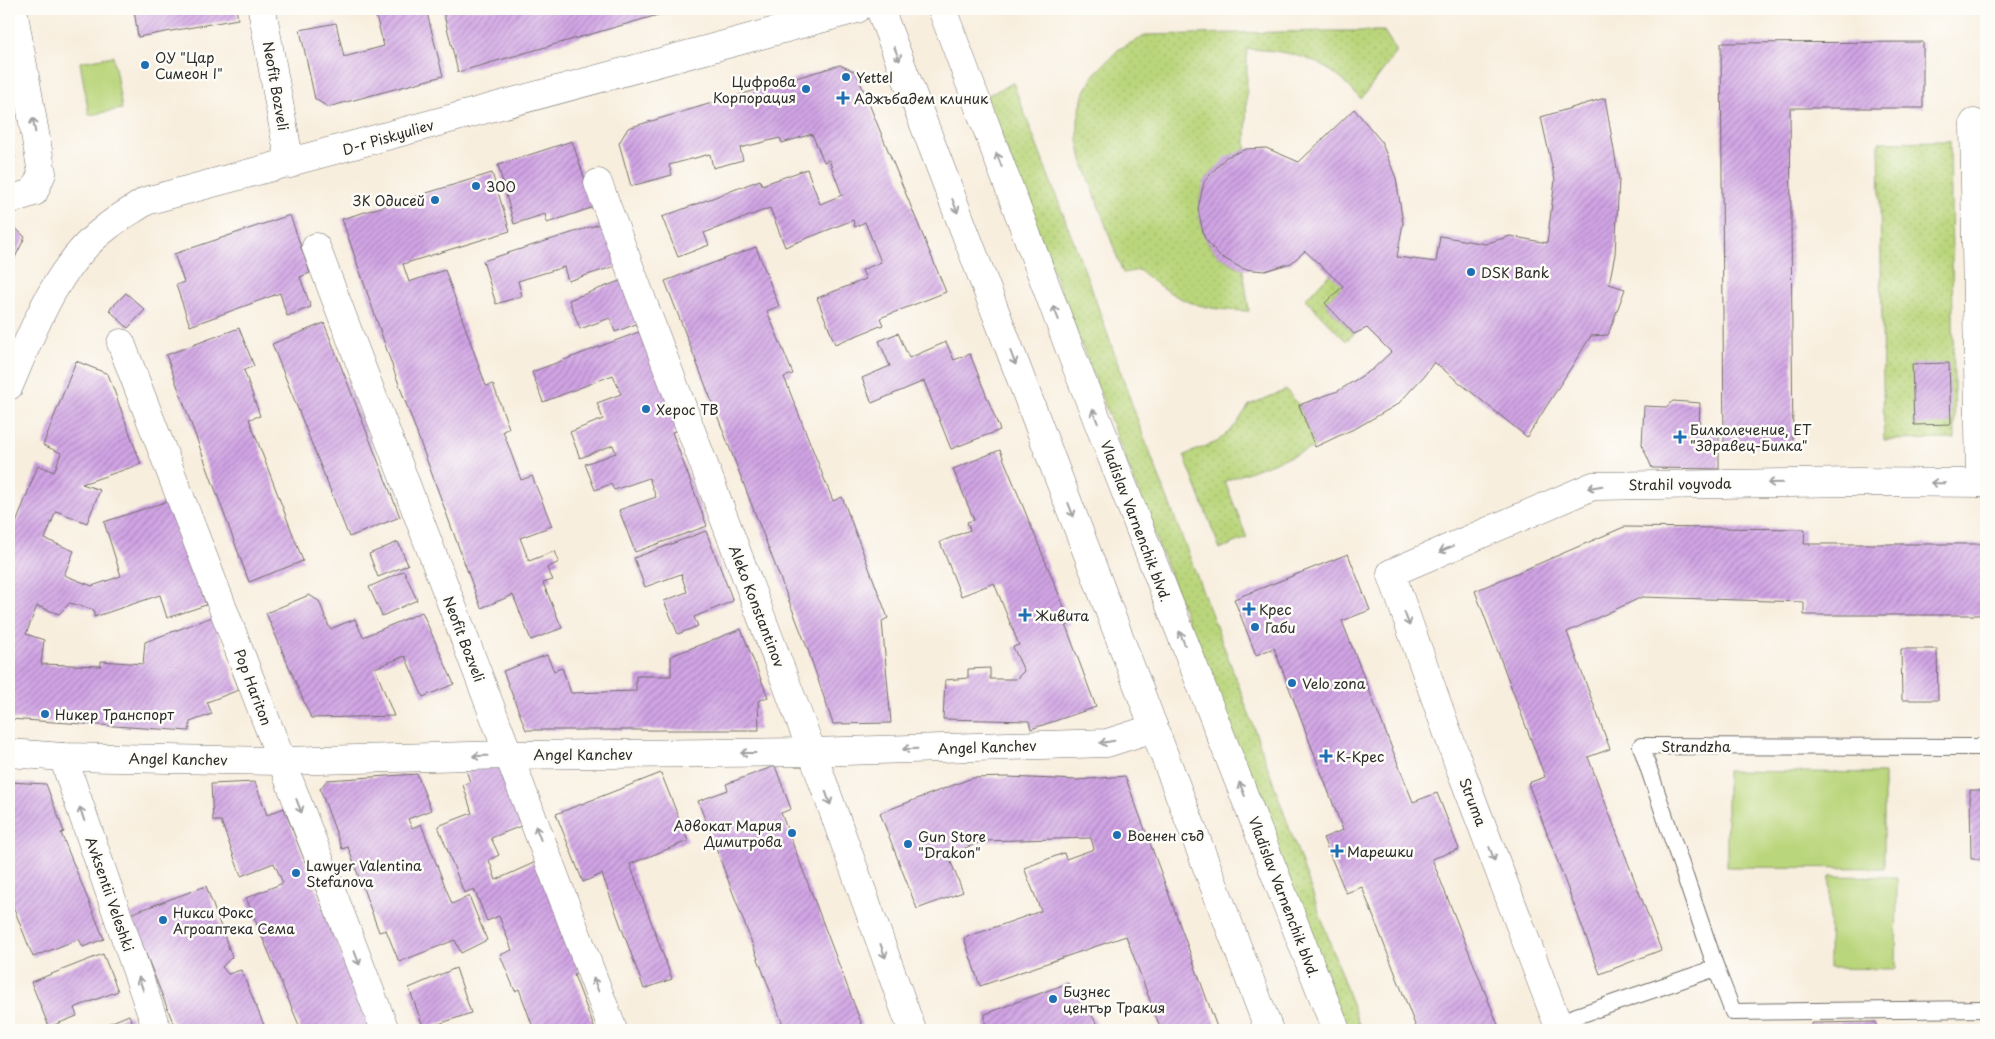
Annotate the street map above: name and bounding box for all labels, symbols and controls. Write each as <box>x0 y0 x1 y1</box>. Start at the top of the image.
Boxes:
street label: Neofit Bozveli <box>258 40 294 132</box>
one-way arrow <box>893 46 902 61</box>
place label: ОУ "Цар Симеон I" <box>155 47 223 84</box>
marker: ОУ "Цар Симеон I" <box>139 59 151 71</box>
place label: Yettel <box>856 67 893 88</box>
place label: Цифрова Корпорация <box>713 71 796 108</box>
marker: Yettel <box>840 71 852 83</box>
marker: Цифрова Корпорация <box>800 83 812 95</box>
place label: Аджъбадем клиник <box>854 88 989 109</box>
marker: Аджъбадем клиник <box>836 91 850 105</box>
street label: D-r Piskyuliev <box>340 114 437 160</box>
one-way arrow <box>28 118 38 134</box>
one-way arrow <box>993 153 1002 168</box>
place label: 300 <box>486 176 516 197</box>
marker: 300 <box>470 180 482 192</box>
place label: ЗК Одисей <box>353 190 425 211</box>
marker: ЗК Одисей <box>429 194 441 206</box>
one-way arrow <box>951 198 960 213</box>
place label: DSK Bank <box>1481 262 1550 283</box>
marker: DSK Bank <box>1465 266 1477 278</box>
one-way arrow <box>1051 305 1060 321</box>
one-way arrow <box>1009 350 1018 365</box>
place label: Херос ТВ <box>656 399 719 420</box>
marker: Херос ТВ <box>640 403 652 415</box>
one-way arrow <box>1090 409 1099 424</box>
place label: Билколечение, ЕТ "Здравец-Билка" <box>1690 419 1812 456</box>
marker: Билколечение, ЕТ "Здравец-Билка" <box>1674 431 1686 443</box>
street label: Vladislav Varnenchik blvd. <box>1096 437 1176 605</box>
street label: Strahil voyvoda <box>1628 473 1732 495</box>
one-way arrow <box>1767 478 1784 488</box>
one-way arrow <box>1930 478 1946 488</box>
one-way arrow <box>1588 482 1604 492</box>
one-way arrow <box>1067 502 1076 517</box>
street label: Aleko Konstantinov <box>724 542 790 670</box>
one-way arrow <box>1439 545 1454 555</box>
street label: Neofit Bozveli <box>438 593 490 685</box>
place label: Крес <box>1259 599 1291 620</box>
marker: Крес <box>1243 603 1255 615</box>
place label: Живита <box>1035 605 1089 626</box>
marker: Живита <box>1019 609 1031 621</box>
one-way arrow <box>1403 610 1412 626</box>
place label: Габи <box>1265 617 1296 638</box>
marker: Габи <box>1249 621 1261 633</box>
one-way arrow <box>1177 631 1186 646</box>
street label: Pop Hariton <box>229 646 277 728</box>
place label: Velo zona <box>1302 673 1366 694</box>
marker: Velo zona <box>1286 677 1298 689</box>
place label: Никер Транспорт <box>55 704 174 725</box>
marker: Никер Транспорт <box>39 708 51 720</box>
street label: Angel Kanchev <box>937 735 1037 759</box>
street label: Strandzha <box>1661 736 1731 757</box>
one-way arrow <box>1100 737 1116 747</box>
street label: Angel Kanchev <box>534 744 632 765</box>
one-way arrow <box>902 744 918 754</box>
place label: К-Крес <box>1336 746 1384 767</box>
street label: Angel Kanchev <box>128 748 228 770</box>
one-way arrow <box>740 748 756 758</box>
marker: К-Крес <box>1320 750 1332 762</box>
one-way arrow <box>472 751 488 760</box>
street label: Struma <box>1454 775 1492 829</box>
one-way arrow <box>1237 782 1246 798</box>
one-way arrow <box>824 790 833 805</box>
one-way arrow <box>295 798 304 813</box>
one-way arrow <box>77 806 87 822</box>
street label: Vladislav Varnenchik blvd. <box>1244 813 1324 981</box>
place label: Адвокат Мария Димитрова <box>673 815 782 852</box>
place label: Военен съд <box>1127 825 1204 846</box>
one-way arrow <box>533 826 542 841</box>
place label: Gun Store "Drakon" <box>918 826 986 863</box>
marker: Адвокат Мария Димитрова <box>786 827 798 839</box>
marker: Военен съд <box>1111 829 1123 841</box>
street label: Avksentii Veleshki <box>81 834 140 954</box>
marker: Gun Store "Drakon" <box>902 838 914 850</box>
place label: Марешки <box>1347 841 1414 862</box>
marker: Марешки <box>1331 845 1343 857</box>
one-way arrow <box>1488 846 1497 861</box>
place label: Lawyer Valentina Stefanova <box>306 855 422 892</box>
marker: Lawyer Valentina Stefanova <box>290 867 302 879</box>
place label: Никси Фокс Агроаптека Сема <box>173 902 295 939</box>
marker: Никси Фокс Агроаптека Сема <box>157 914 169 926</box>
one-way arrow <box>879 943 888 958</box>
one-way arrow <box>353 950 362 965</box>
one-way arrow <box>136 977 145 992</box>
one-way arrow <box>591 977 600 993</box>
place label: Бизнес център Тракия <box>1063 981 1165 1018</box>
marker: Бизнес център Тракия <box>1047 993 1059 1005</box>

